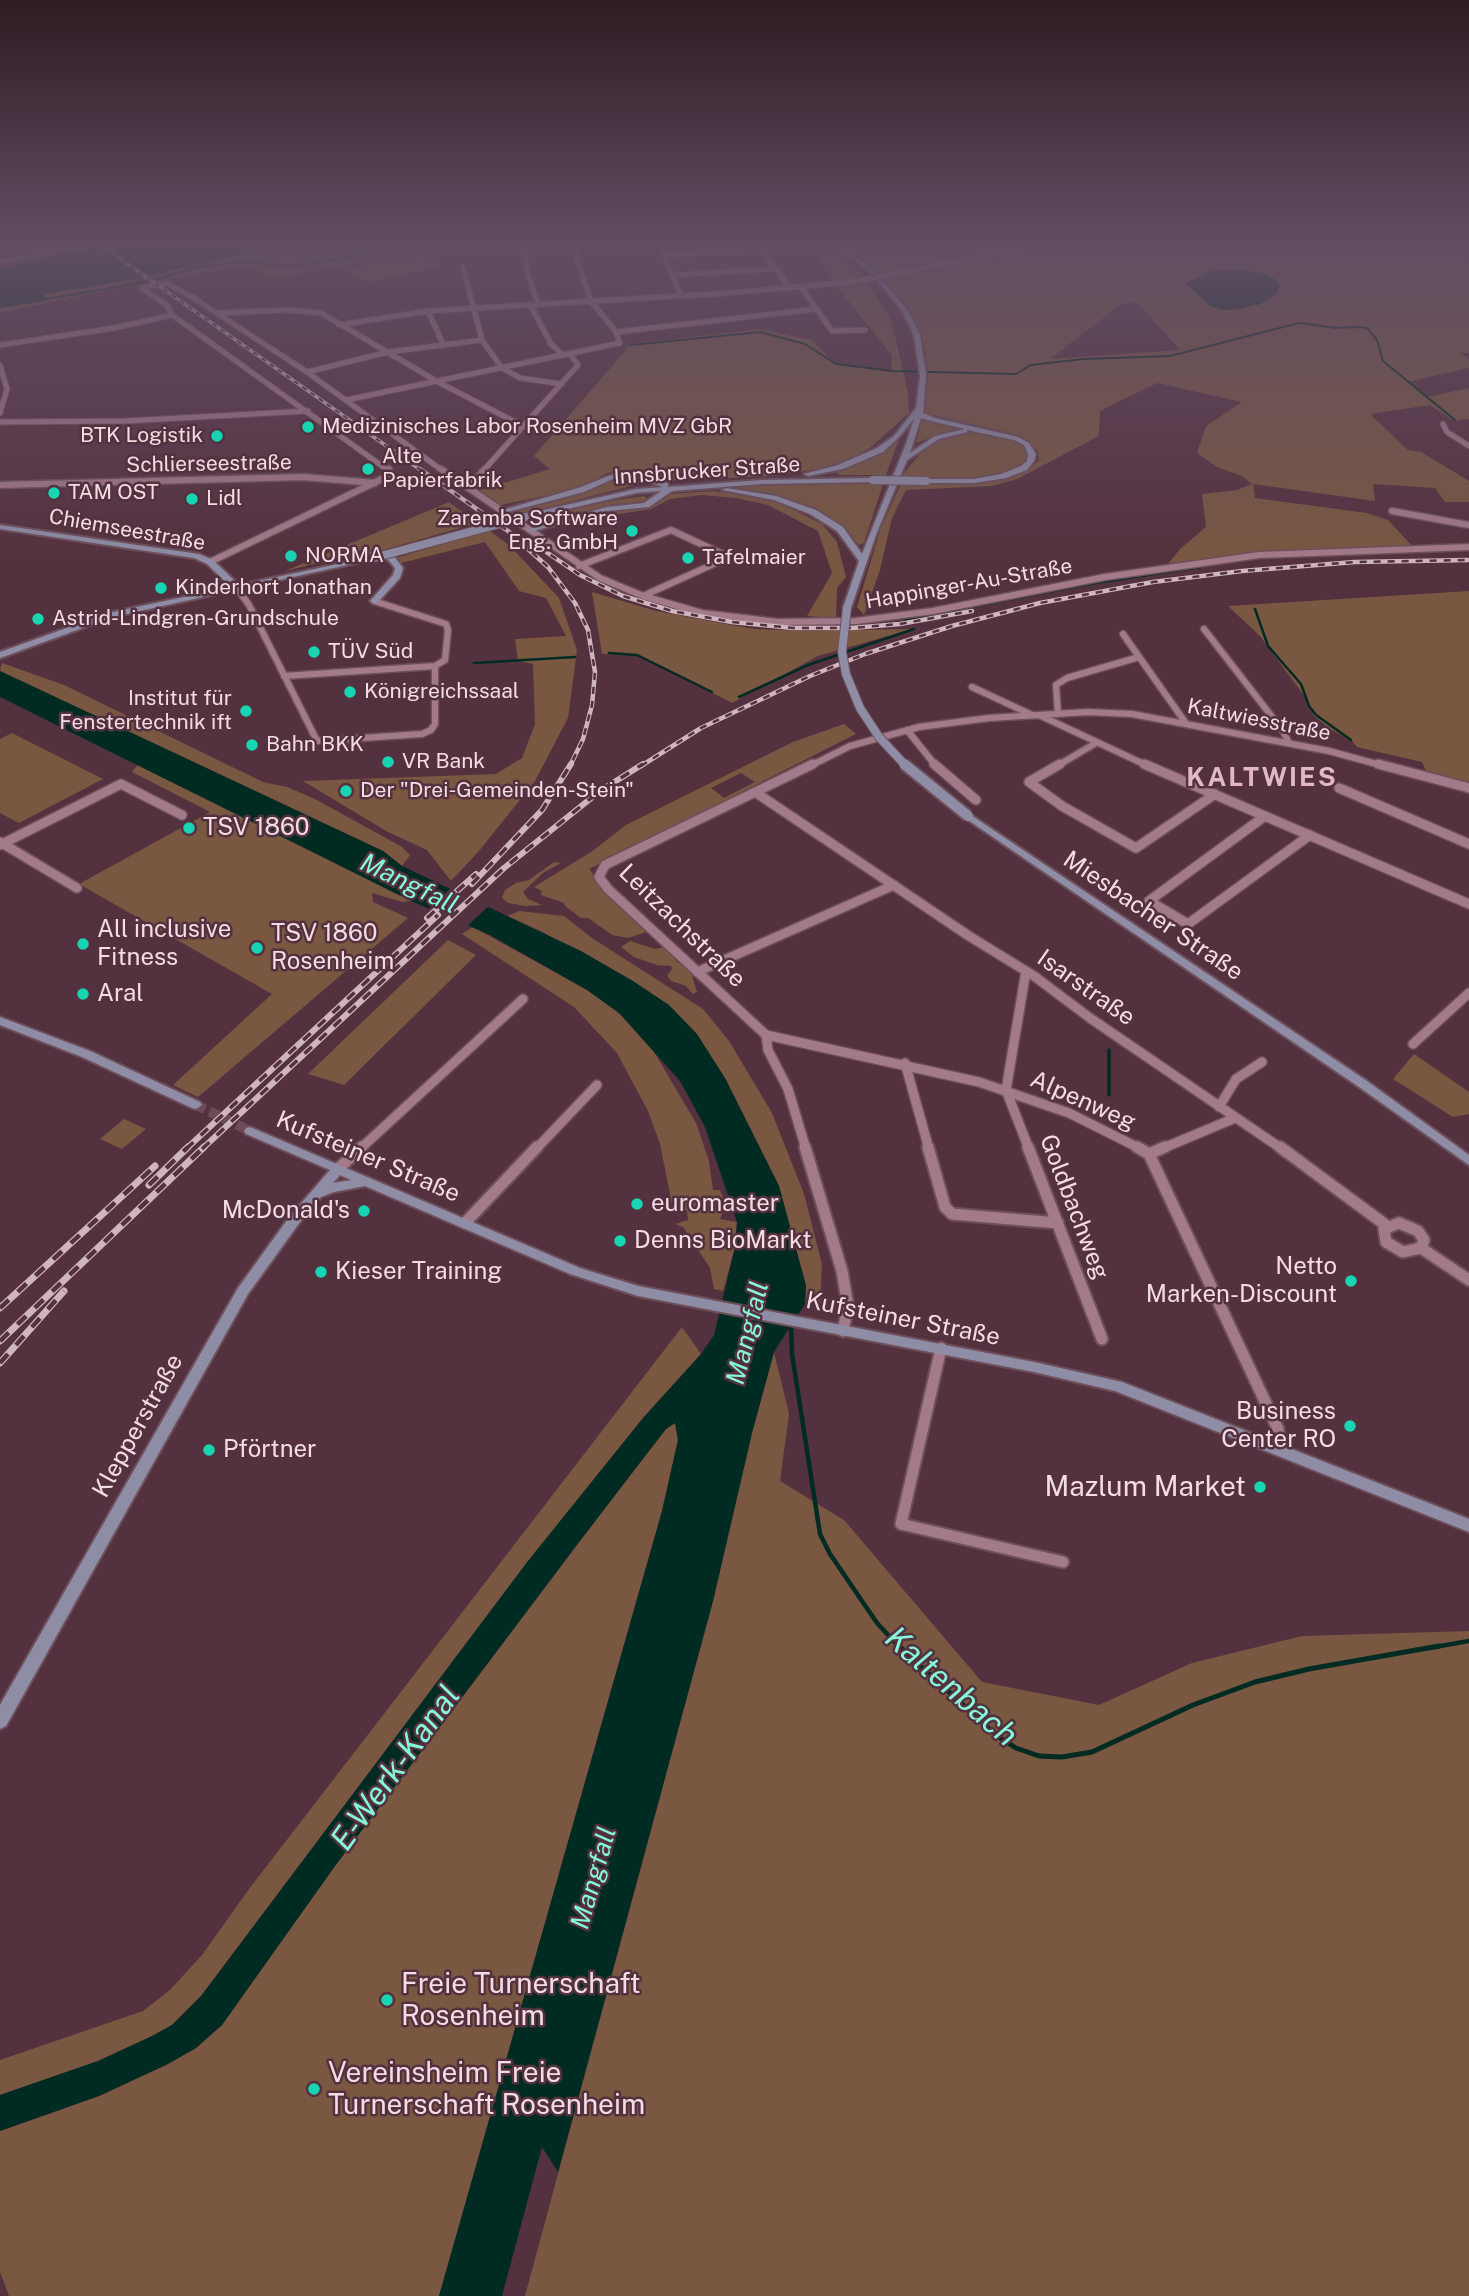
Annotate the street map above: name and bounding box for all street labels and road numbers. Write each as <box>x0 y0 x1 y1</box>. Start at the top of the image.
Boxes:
street label: Schlierseestraße <box>126 450 292 478</box>
street label: Innsbrucker Straße <box>613 452 801 490</box>
street label: Chiemseestraße <box>47 504 207 556</box>
street label: Happinger-Au-Straße <box>864 553 1074 615</box>
street label: Kaltwiesstraße <box>1185 694 1333 746</box>
street label: Miesbacher Straße <box>1058 845 1248 987</box>
street label: Leitzachstraße <box>613 858 751 994</box>
street label: Isarstraße <box>1032 944 1140 1032</box>
street label: Alpenweg <box>1026 1065 1140 1137</box>
street label: Kufsteiner Straße <box>272 1105 464 1209</box>
street label: Goldbachweg <box>1033 1130 1115 1284</box>
street label: Kufsteiner Straße <box>804 1286 1002 1352</box>
street label: Klepperstraße <box>87 1349 189 1503</box>

